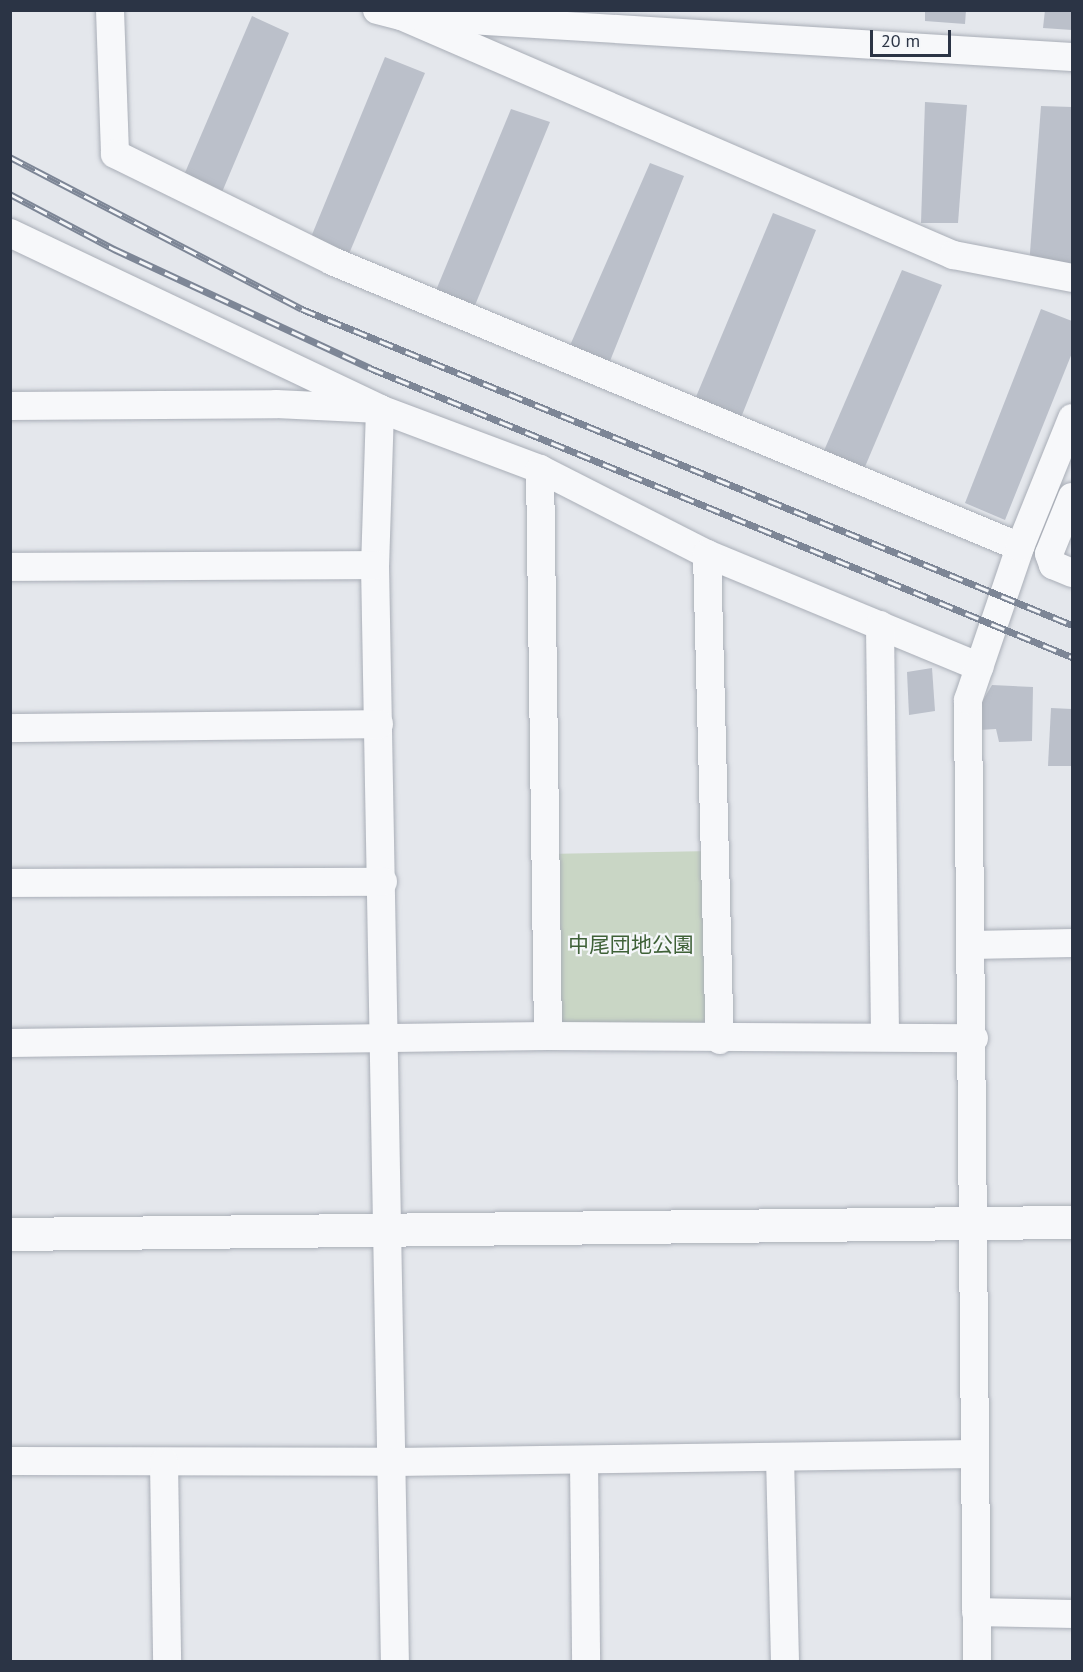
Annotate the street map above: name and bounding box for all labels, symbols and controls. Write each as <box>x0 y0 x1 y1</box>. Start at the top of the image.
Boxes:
scale bar <box>873 18 954 56</box>
text: 20 m <box>881 29 920 52</box>
park label: 中尾団地公園 <box>568 932 694 958</box>

